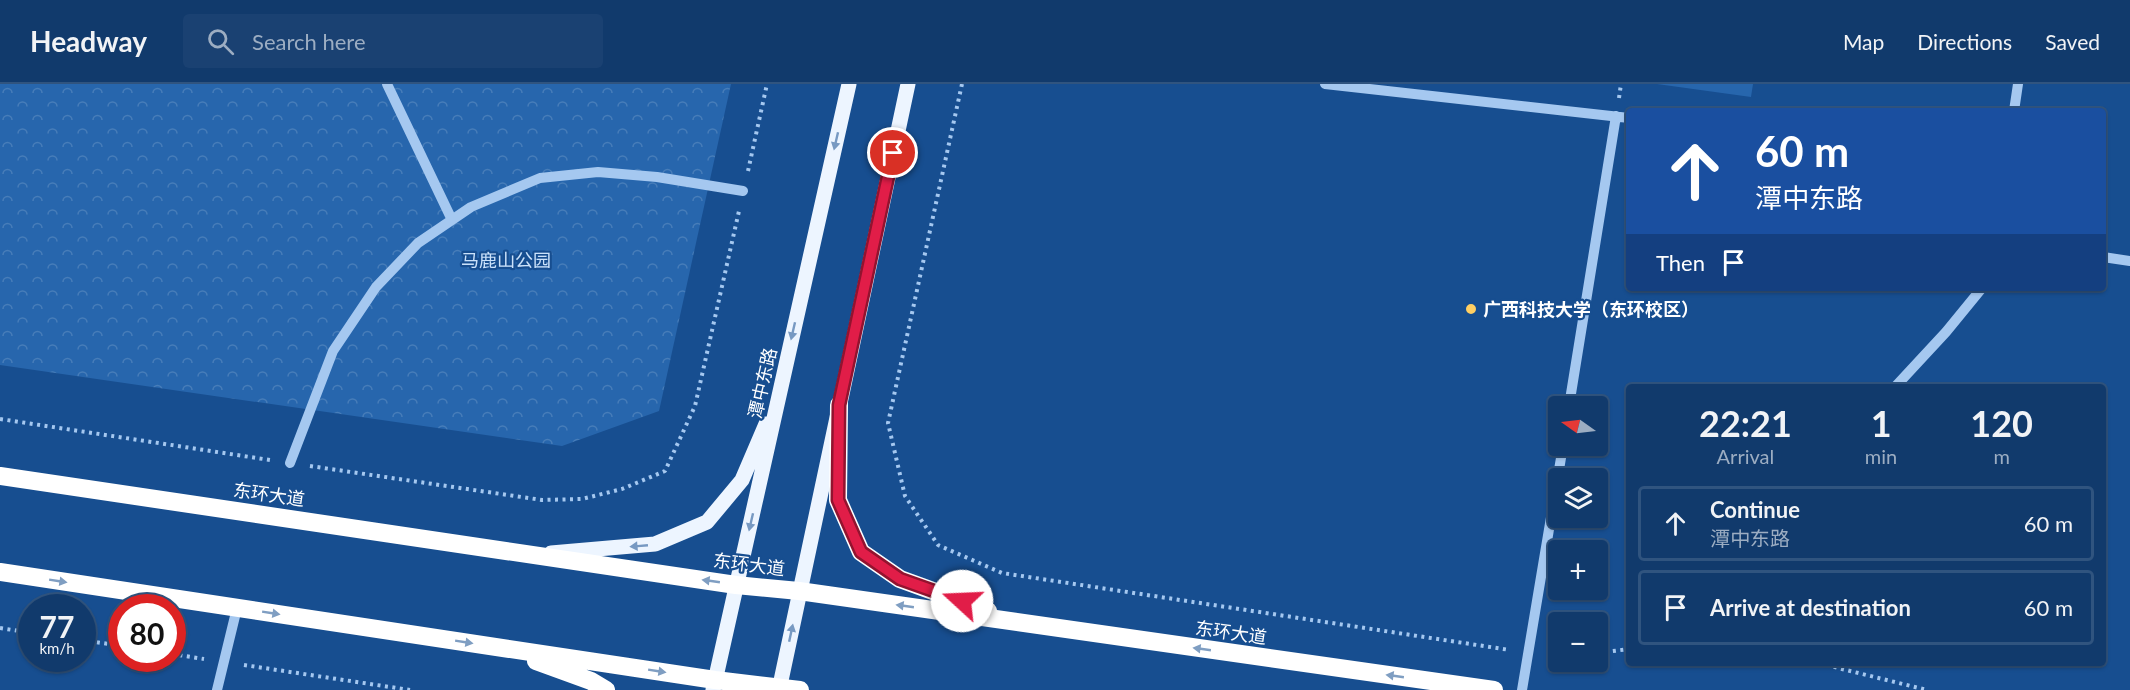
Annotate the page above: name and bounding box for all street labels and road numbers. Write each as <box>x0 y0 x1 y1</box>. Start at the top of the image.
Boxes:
street label: 潭中东路 <box>743 345 781 421</box>
street label: 东环大道 <box>232 478 306 510</box>
street label: 东环大道 <box>712 549 786 579</box>
street label: 东环大道 <box>1194 616 1268 648</box>

